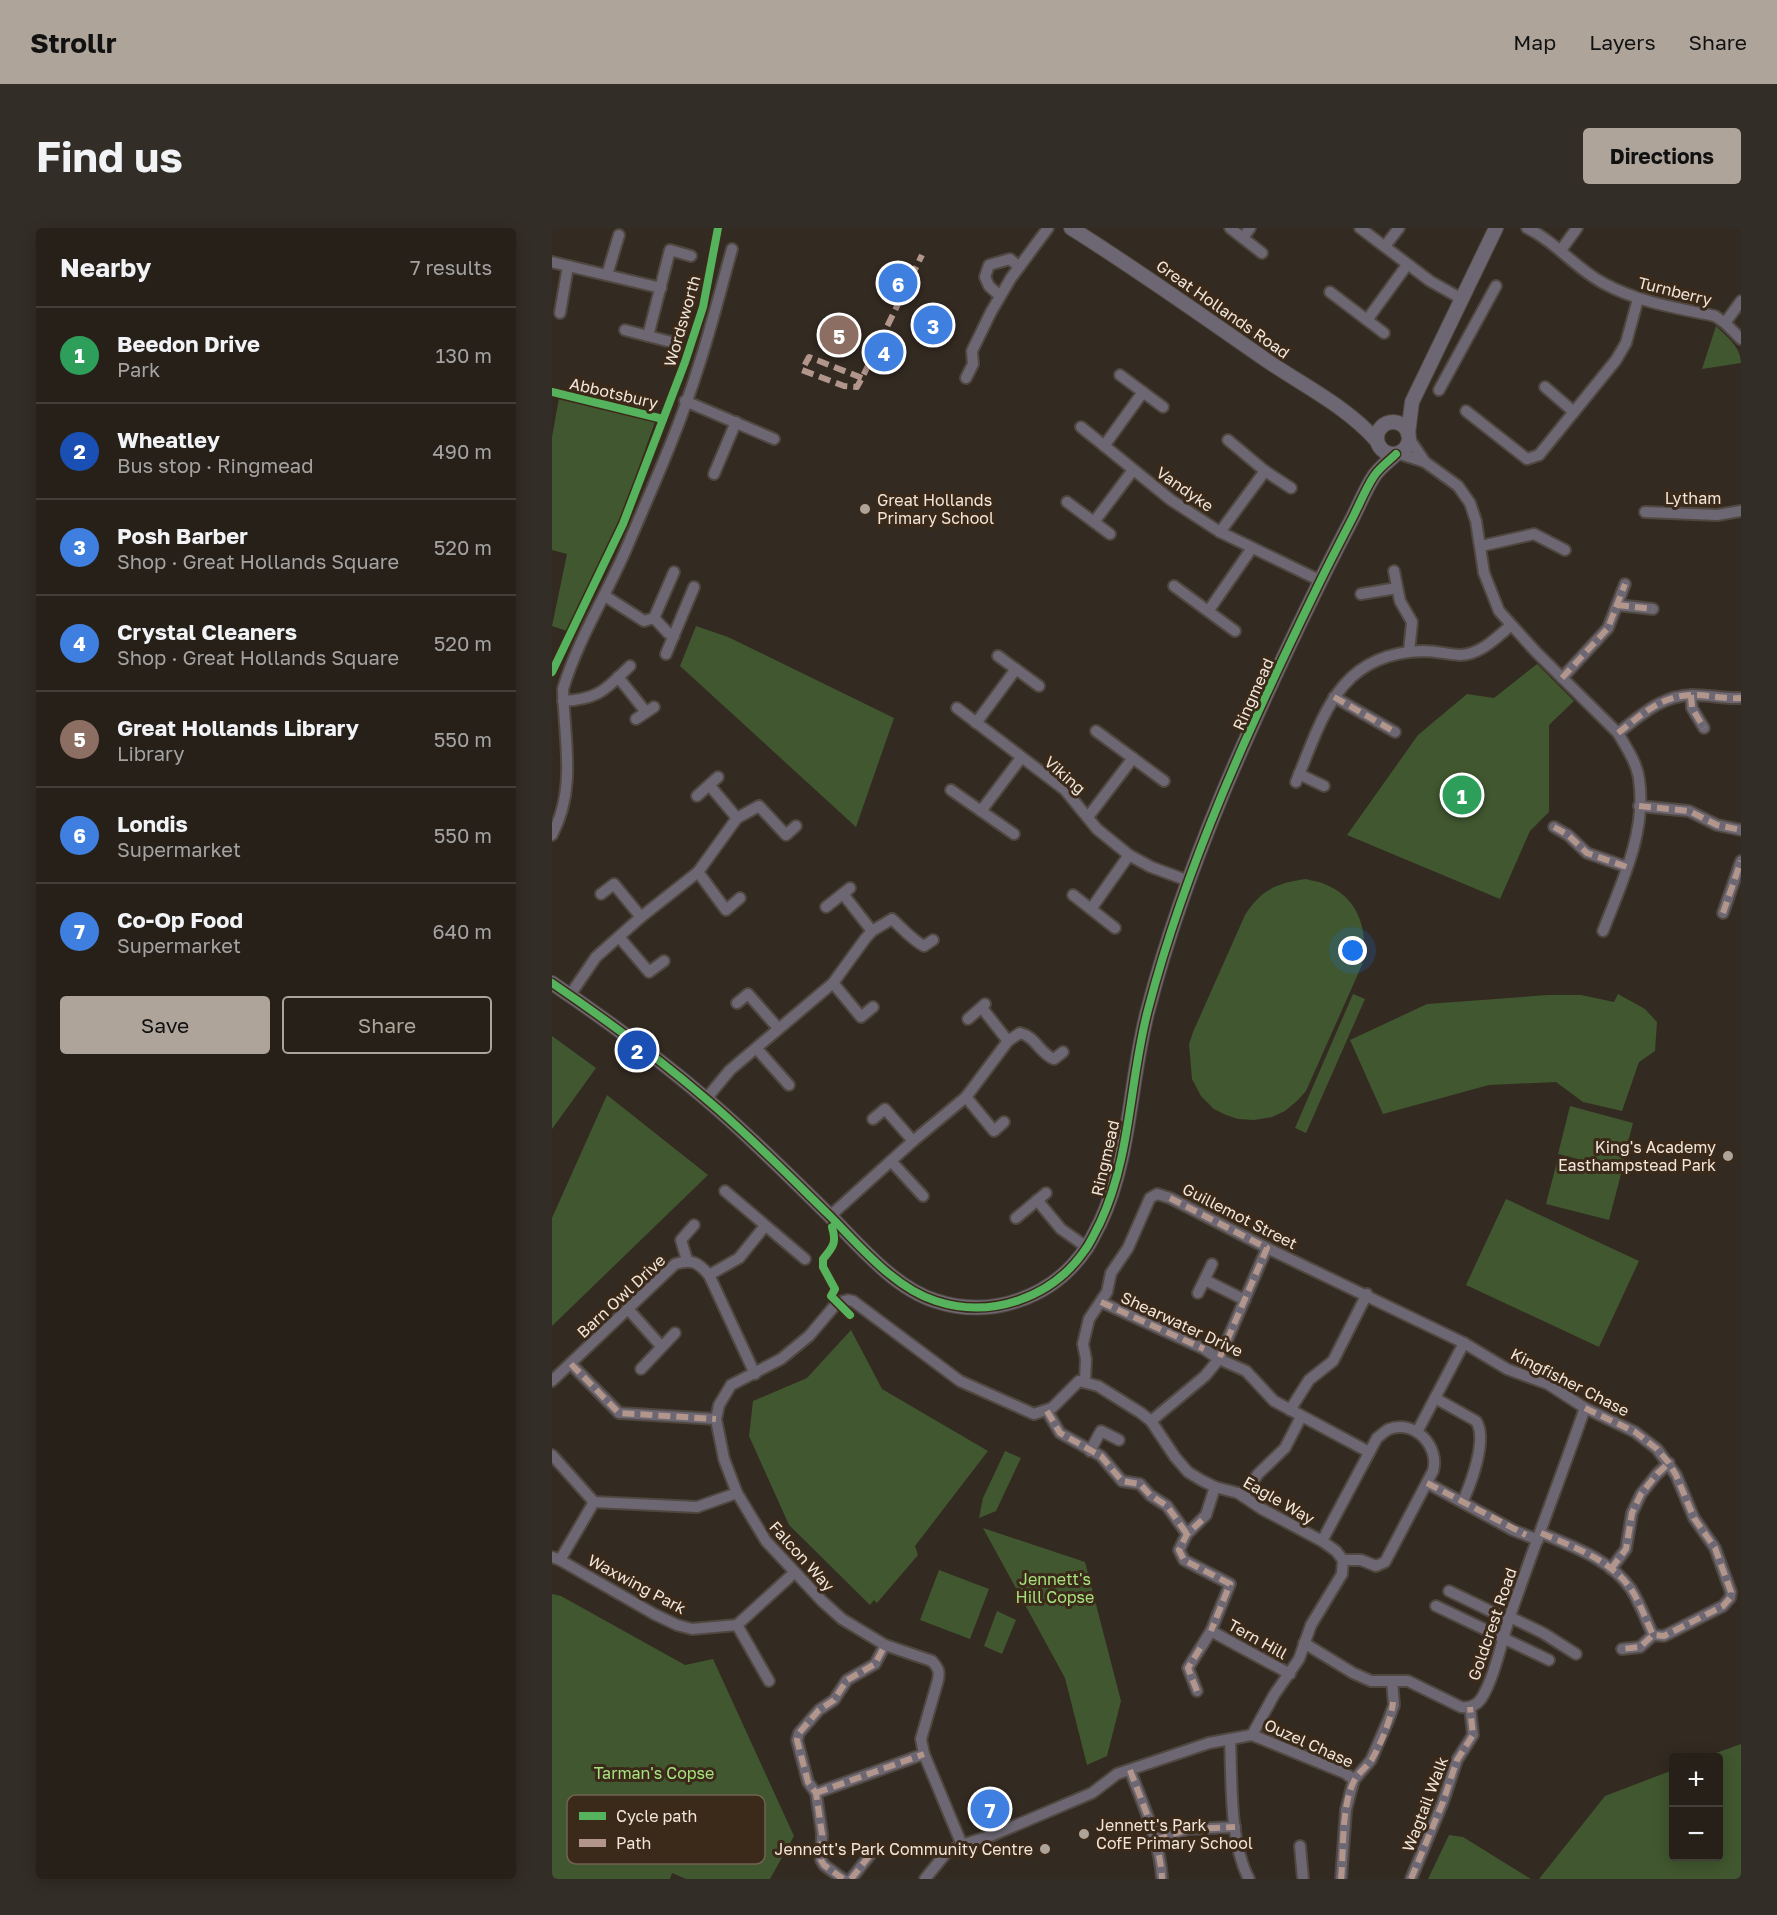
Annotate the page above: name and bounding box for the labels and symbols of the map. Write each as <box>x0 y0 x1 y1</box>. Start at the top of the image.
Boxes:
street label: Great Hollands Road <box>1152 255 1294 363</box>
pin: 6 <box>878 260 918 306</box>
street label: Turnberry <box>1636 272 1714 310</box>
street label: Wordsworth <box>659 273 705 369</box>
pin: 3 <box>914 302 952 348</box>
pin: 5 <box>820 312 858 358</box>
pin: 4 <box>864 330 904 374</box>
street label: Abbotsbury <box>568 373 660 413</box>
street label: Vandyke <box>1152 462 1218 516</box>
street label: Lytham <box>1665 488 1721 508</box>
place label: Great Hollands Primary School <box>877 490 994 528</box>
marker: Great Hollands Primary School <box>858 502 872 516</box>
street label: Ringmead <box>1228 655 1278 733</box>
street label: Viking <box>1040 752 1090 798</box>
pin: 1 <box>1442 772 1482 818</box>
your location <box>1338 936 1367 965</box>
pin: 2 <box>618 1028 656 1072</box>
street label: Ringmead <box>1087 1118 1123 1198</box>
place label: King's Academy Easthampstead Park <box>1558 1137 1716 1175</box>
marker: King's Academy Easthampstead Park <box>1721 1149 1735 1163</box>
street label: Guillemot Street <box>1179 1178 1301 1254</box>
street label: Barn Owl Drive <box>573 1250 669 1342</box>
street label: Shearwater Drive <box>1118 1287 1246 1361</box>
street label: Kingfisher Chase <box>1507 1343 1633 1421</box>
street label: Eagle Way <box>1240 1472 1318 1528</box>
street label: Falcon Way <box>765 1517 839 1595</box>
street label: Waxwing Park <box>584 1550 690 1618</box>
street label: Goldcrest Road <box>1463 1565 1521 1683</box>
park label: Jennett's Hill Copse <box>1016 1569 1094 1607</box>
street label: Tern Hill <box>1225 1615 1291 1663</box>
street label: Ouzel Chase <box>1261 1714 1357 1772</box>
street label: Wagtail Walk <box>1398 1754 1452 1854</box>
park label: Tarman's Copse <box>594 1763 714 1783</box>
pin: 7 <box>970 1786 1010 1832</box>
legend <box>567 1795 765 1864</box>
text: Cycle path <box>616 1806 697 1826</box>
place label: Jennett's Park CofE Primary School <box>1096 1815 1253 1853</box>
marker: Jennett's Park CofE Primary School <box>1077 1827 1091 1841</box>
text: Path <box>616 1833 651 1853</box>
place label: Jennett's Park Community Centre <box>775 1839 1033 1859</box>
marker: Jennett's Park Community Centre <box>1038 1842 1052 1856</box>

